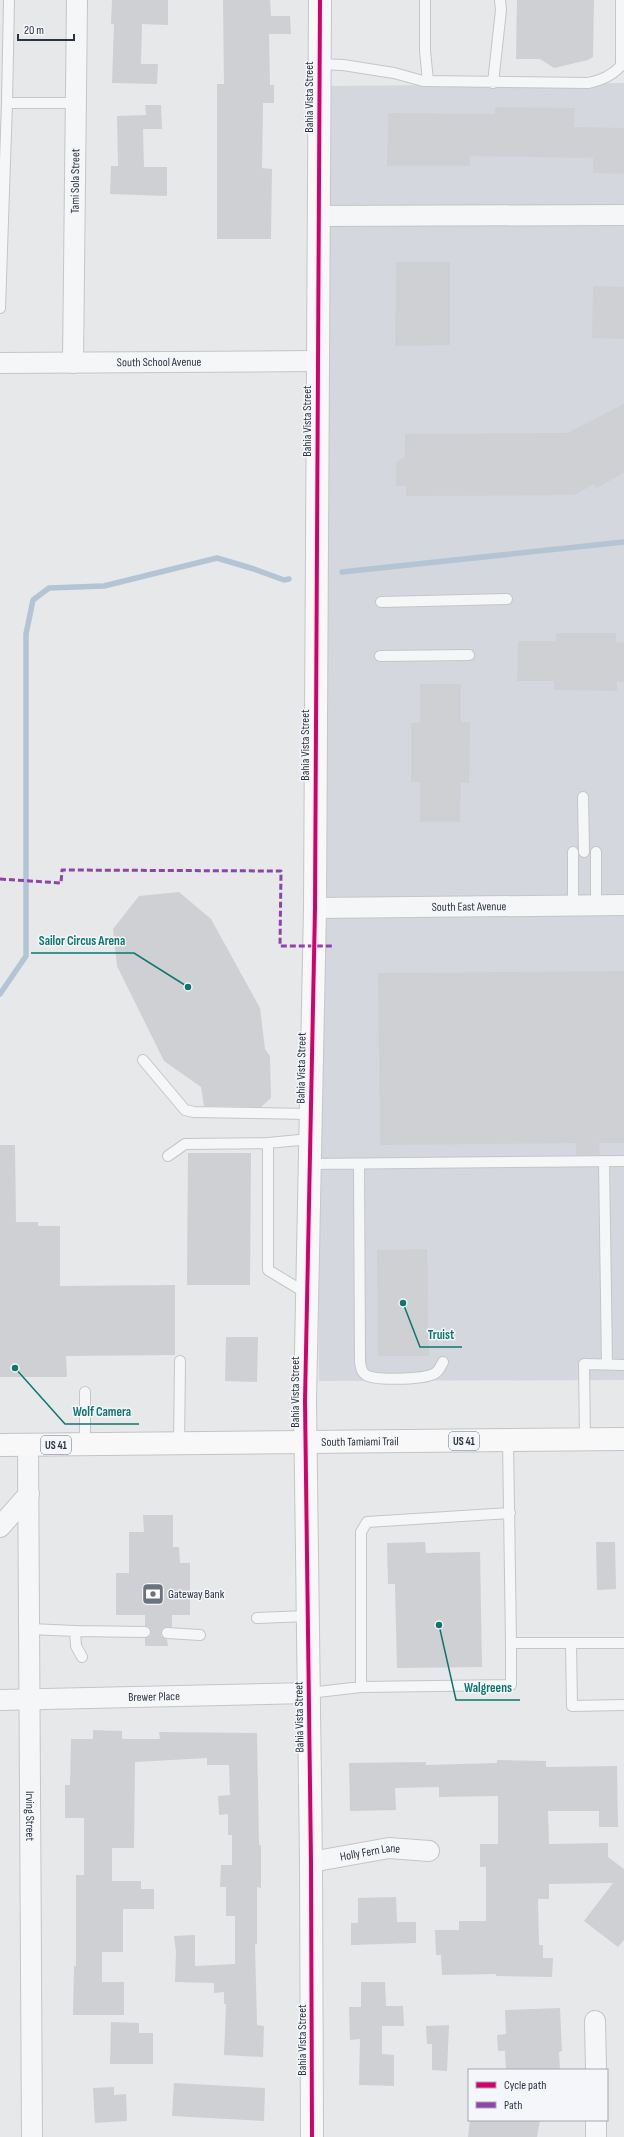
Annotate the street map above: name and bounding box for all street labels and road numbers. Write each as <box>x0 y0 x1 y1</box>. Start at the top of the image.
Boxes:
street label: Bahia Vista Street <box>302 61 317 133</box>
street label: Tami Sola Street <box>68 148 83 214</box>
street label: South School Avenue <box>117 355 201 370</box>
street label: Bahia Vista Street <box>300 385 315 457</box>
street label: Bahia Vista Street <box>298 709 313 781</box>
street label: South East Avenue <box>432 899 507 915</box>
street label: Bahia Vista Street <box>293 1032 310 1104</box>
street label: Bahia Vista Street <box>288 1356 303 1428</box>
road number: US 41 <box>449 1432 479 1450</box>
street label: South Tamiami Trail <box>321 1434 399 1450</box>
road number: US 41 <box>41 1436 71 1454</box>
street label: Bahia Vista Street <box>291 1681 308 1753</box>
street label: Brewer Place <box>128 1689 180 1705</box>
street label: Irving Street <box>22 1791 37 1841</box>
street label: Holly Fern Lane <box>339 1841 401 1865</box>
street label: Bahia Vista Street <box>295 2004 310 2076</box>

